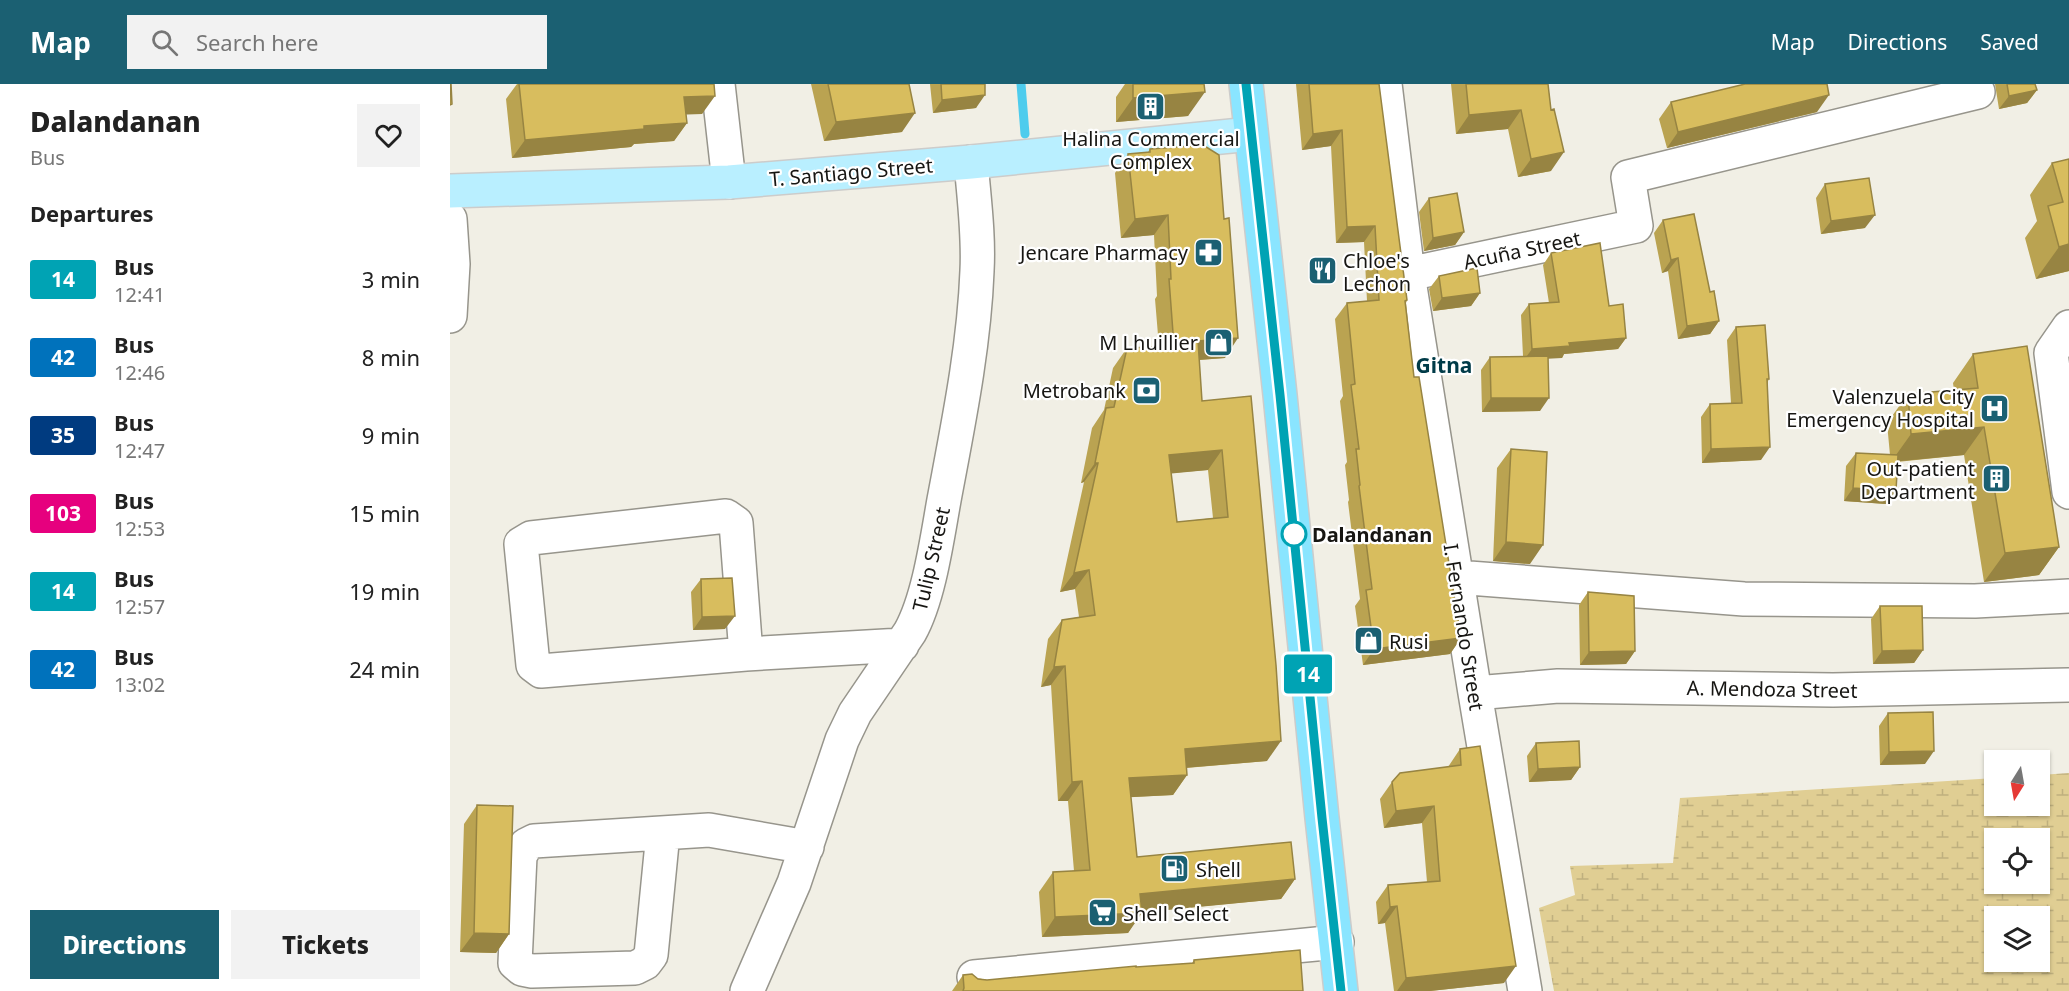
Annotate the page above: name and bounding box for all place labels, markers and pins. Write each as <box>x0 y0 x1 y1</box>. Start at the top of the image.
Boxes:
building icon: Halina Commercial Complex <box>1135 91 1167 123</box>
place label: Halina Commercial Complex <box>1062 125 1240 175</box>
pharmacy icon: Jencare Pharmacy <box>1193 236 1225 268</box>
place label: Jencare Pharmacy <box>1018 239 1189 266</box>
place label: Chloe's Lechon <box>1343 247 1411 297</box>
restaurant icon: Chloe's Lechon <box>1306 255 1338 287</box>
shop icon: M Lhuillier <box>1203 326 1235 358</box>
place label: M Lhuillier <box>1099 329 1198 356</box>
bank icon: Metrobank <box>1131 374 1163 406</box>
place label: Metrobank <box>1023 377 1126 404</box>
place label: Valenzuela City Emergency Hospital <box>1786 383 1975 433</box>
hospital icon: Valenzuela City Emergency Hospital <box>1979 392 2011 424</box>
place label: Out-patient Department <box>1861 455 1975 505</box>
building icon: Out-patient Department <box>1980 463 2012 495</box>
marker: Dalandanan <box>1281 521 1307 547</box>
place label: Dalandanan <box>1312 521 1432 548</box>
shop icon: Rusi <box>1352 625 1384 657</box>
place label: Rusi <box>1389 628 1429 655</box>
fuel station icon: Shell <box>1159 853 1191 885</box>
place label: Shell <box>1196 856 1241 883</box>
supermarket icon: Shell Select <box>1086 897 1118 929</box>
place label: Shell Select <box>1123 900 1229 927</box>

